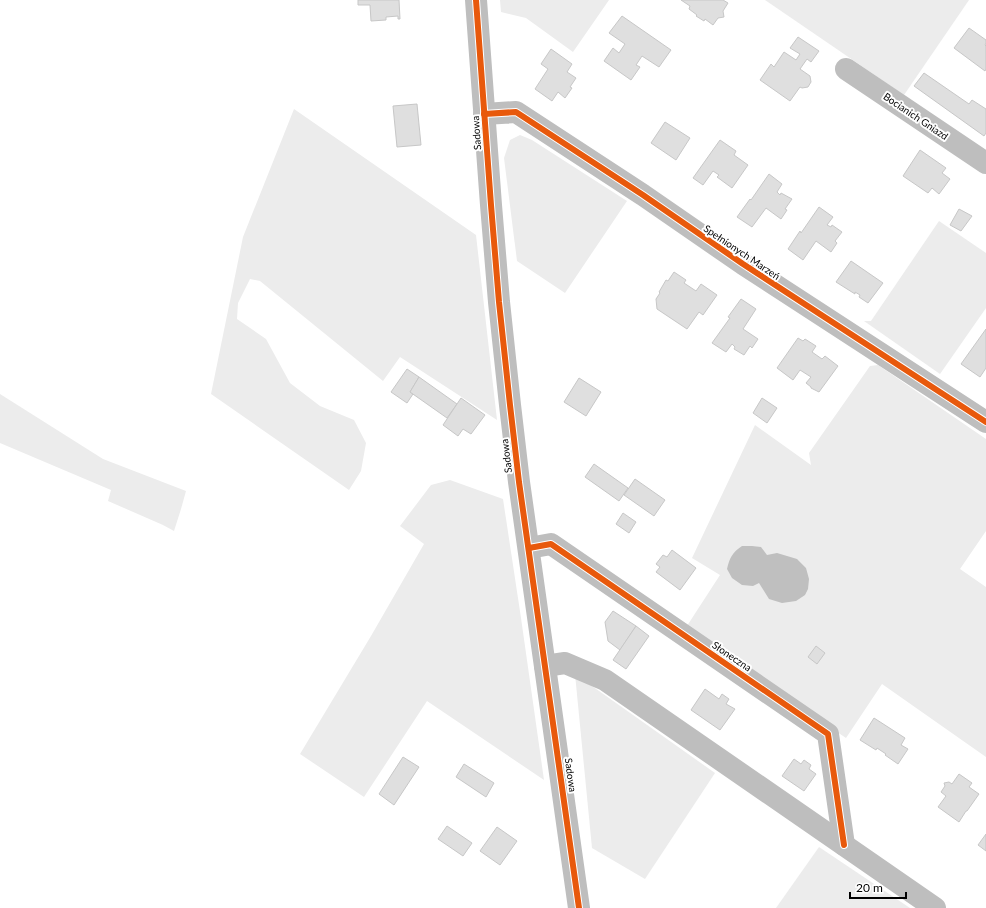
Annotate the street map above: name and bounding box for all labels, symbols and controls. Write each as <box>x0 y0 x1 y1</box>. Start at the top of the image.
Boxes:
street label: Bocianich Gniazd <box>881 90 951 142</box>
street label: Sadowa <box>469 115 483 151</box>
street label: Spełnionych Marzeń <box>702 222 782 282</box>
street label: Sadowa <box>498 438 514 474</box>
street label: Słoneczna <box>710 638 754 674</box>
street label: Sadowa <box>563 757 579 793</box>
scale bar <box>850 874 906 900</box>
text: 20 m <box>856 880 883 895</box>

